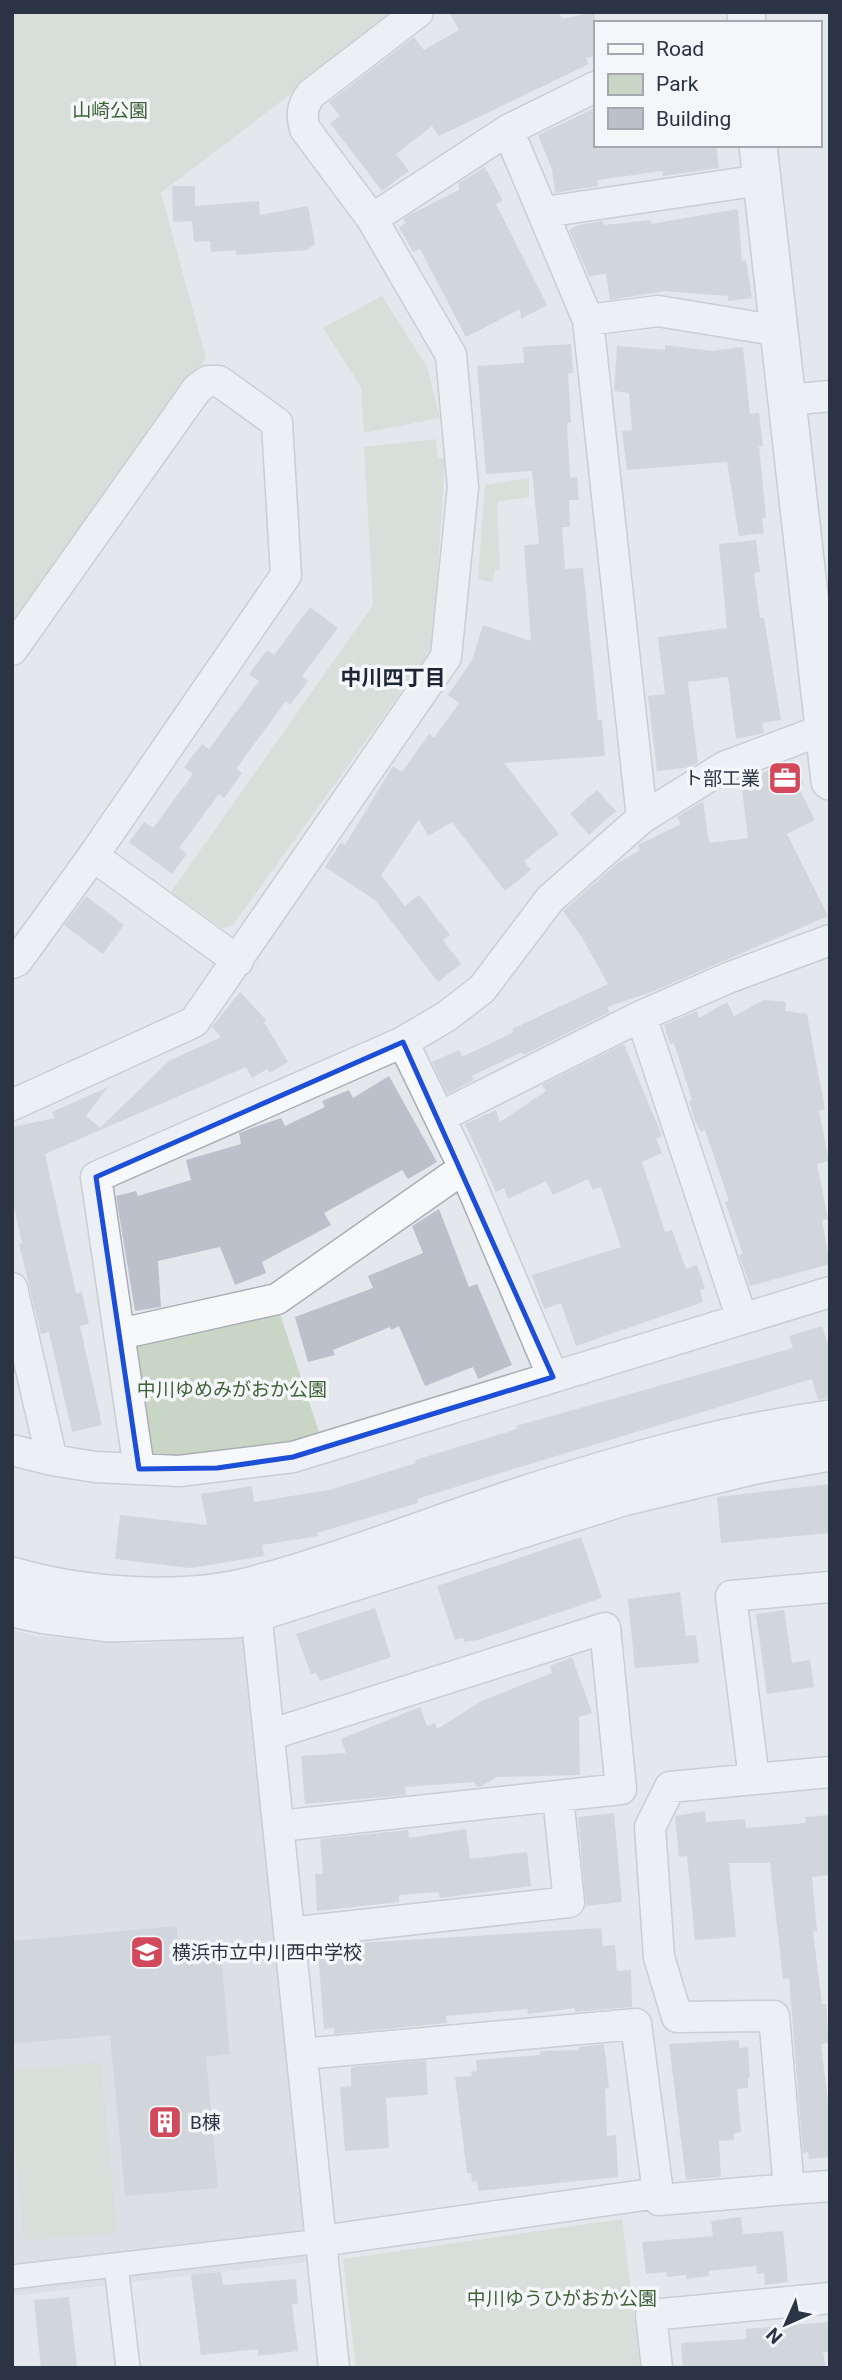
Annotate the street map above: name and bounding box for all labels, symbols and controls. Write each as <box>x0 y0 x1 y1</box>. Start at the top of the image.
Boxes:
legend <box>594 21 821 147</box>
text: Road <box>656 37 704 61</box>
text: Park <box>656 72 699 96</box>
park label: 山崎公園 <box>72 99 148 122</box>
text: Building <box>656 107 731 131</box>
district label: 中川四丁目 <box>341 666 446 690</box>
office icon: ト部工業 <box>766 759 804 797</box>
place label: ト部工業 <box>684 767 760 790</box>
park label: 中川ゆめみがおか公園 <box>137 1378 327 1401</box>
school or university icon: 横浜市立中川西中学校 <box>128 1933 166 1971</box>
place label: 横浜市立中川西中学校 <box>172 1941 362 1964</box>
building icon: B棟 <box>146 2103 184 2141</box>
place label: B棟 <box>190 2111 221 2134</box>
park label: 中川ゆうひがおか公園 <box>467 2287 657 2310</box>
north arrow <box>751 2289 821 2359</box>
text: N <box>761 2323 787 2349</box>

